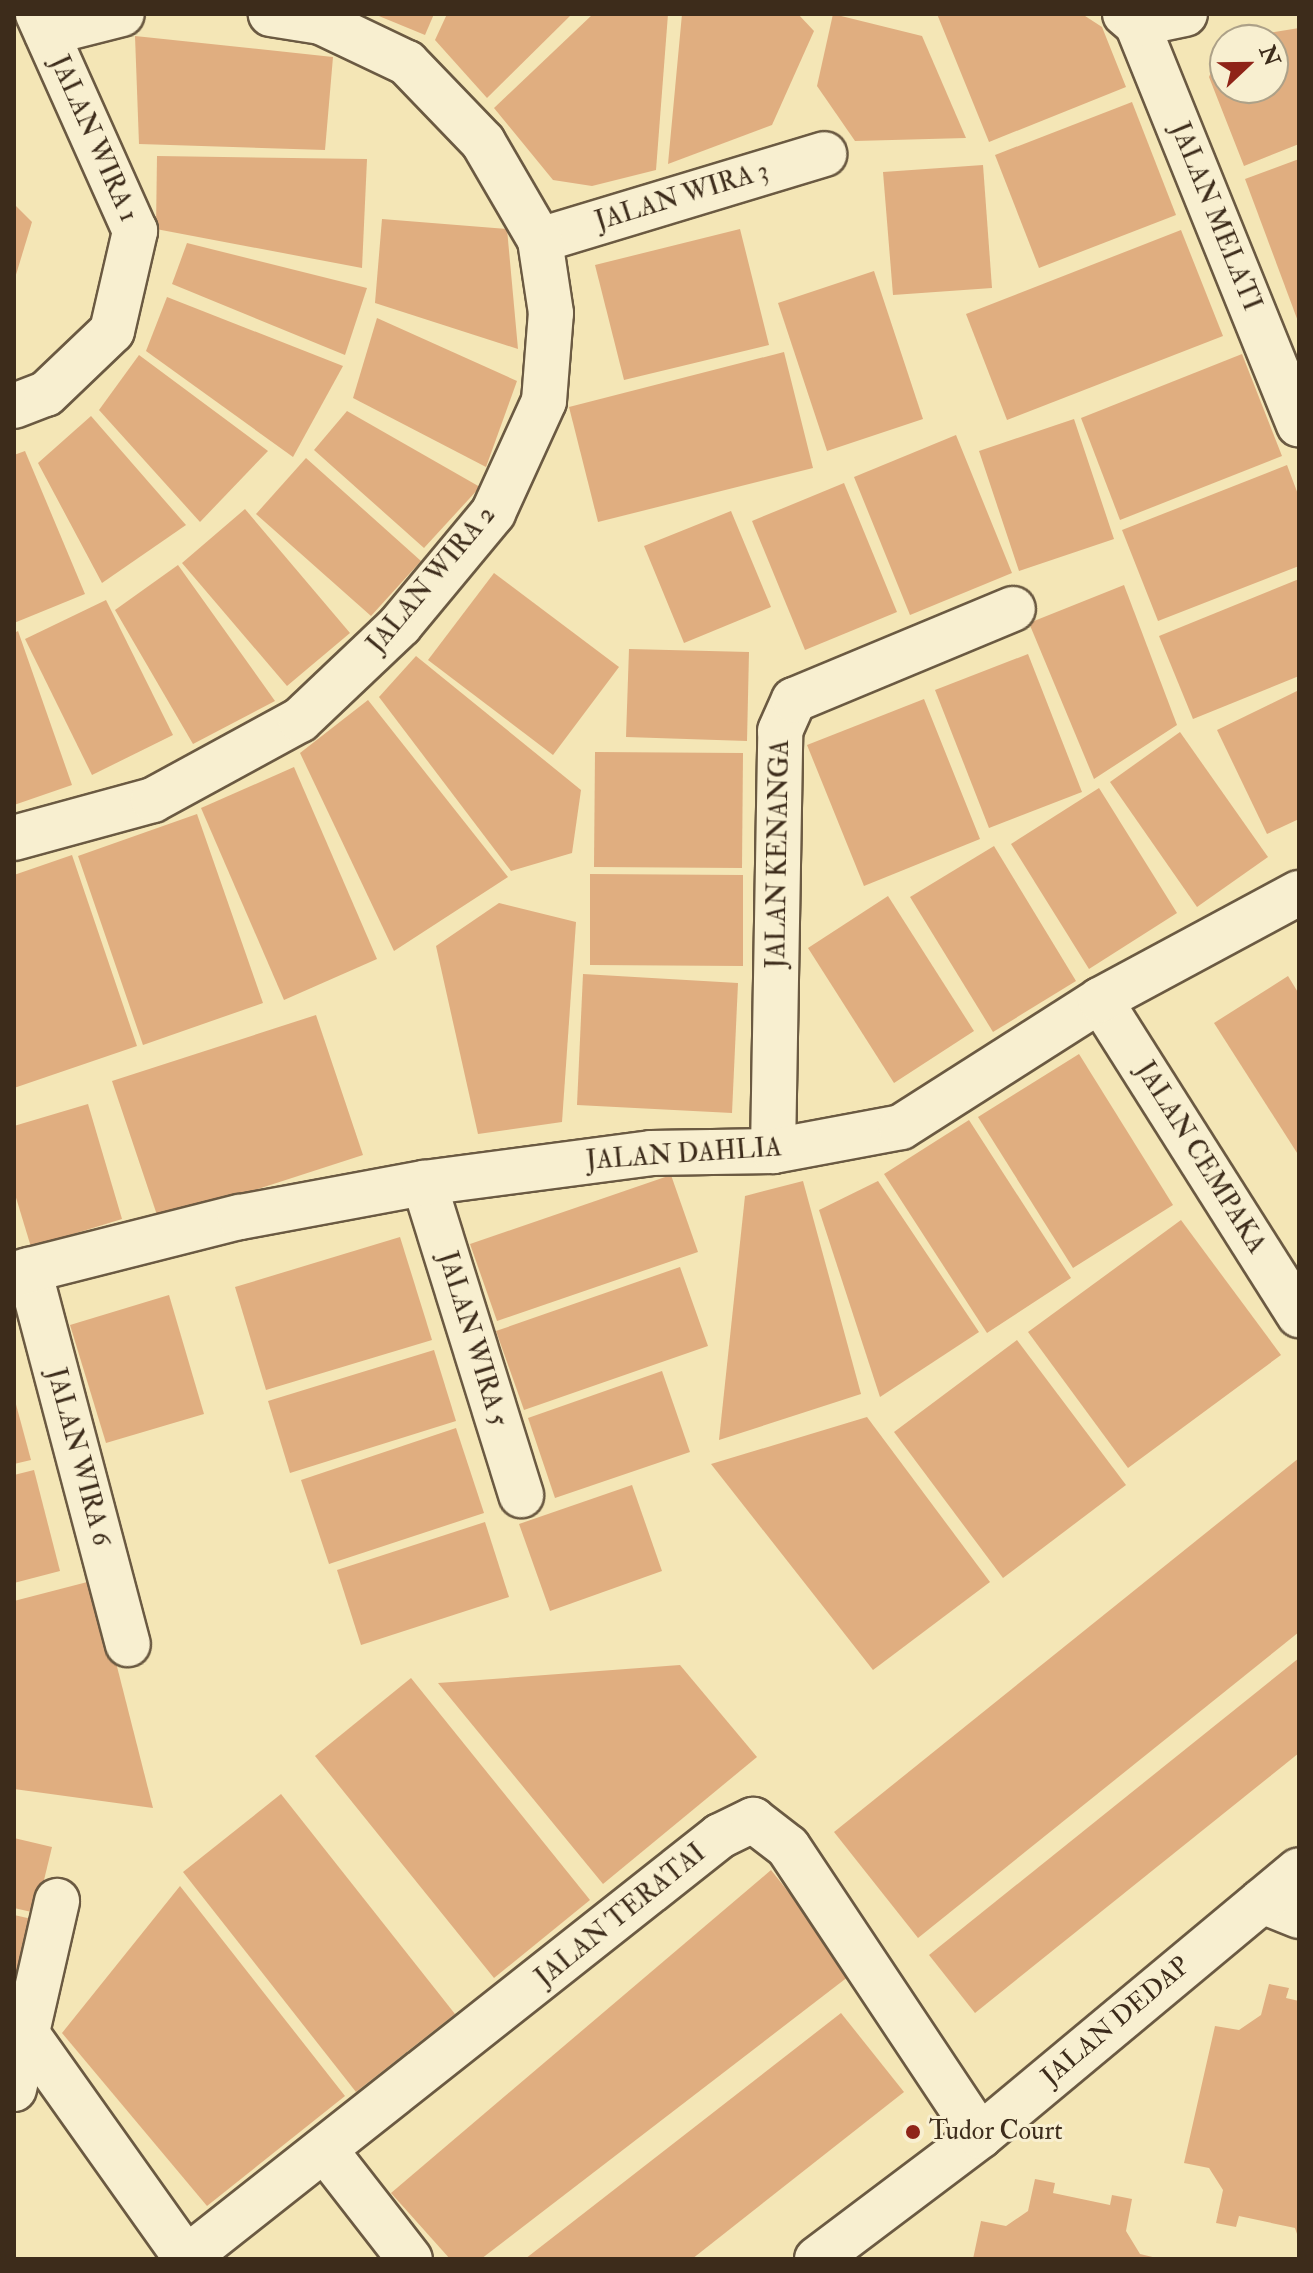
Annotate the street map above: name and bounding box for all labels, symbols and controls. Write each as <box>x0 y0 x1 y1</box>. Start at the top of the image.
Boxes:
north arrow <box>1209 24 1289 104</box>
text: N <box>1253 41 1286 70</box>
street label: JALAN WIRA 1 <box>42 51 144 227</box>
street label: JALAN MELATI <box>1163 118 1267 316</box>
street label: JALAN WIRA 3 <box>592 156 772 238</box>
street label: JALAN WIRA 2 <box>361 500 503 660</box>
street label: JALAN KENANGA <box>761 739 797 969</box>
street label: JALAN CEMPAKA <box>1128 1056 1272 1260</box>
street label: JALAN DAHLIA <box>585 1133 783 1177</box>
street label: JALAN WIRA 5 <box>431 1248 513 1430</box>
street label: JALAN WIRA 6 <box>39 1365 117 1549</box>
street label: JALAN TERATAI <box>530 1838 712 1994</box>
street label: JALAN DEDAP <box>1036 1951 1196 2093</box>
place label: Tudor Court <box>929 2116 1063 2148</box>
marker: Tudor Court <box>904 2123 922 2141</box>

